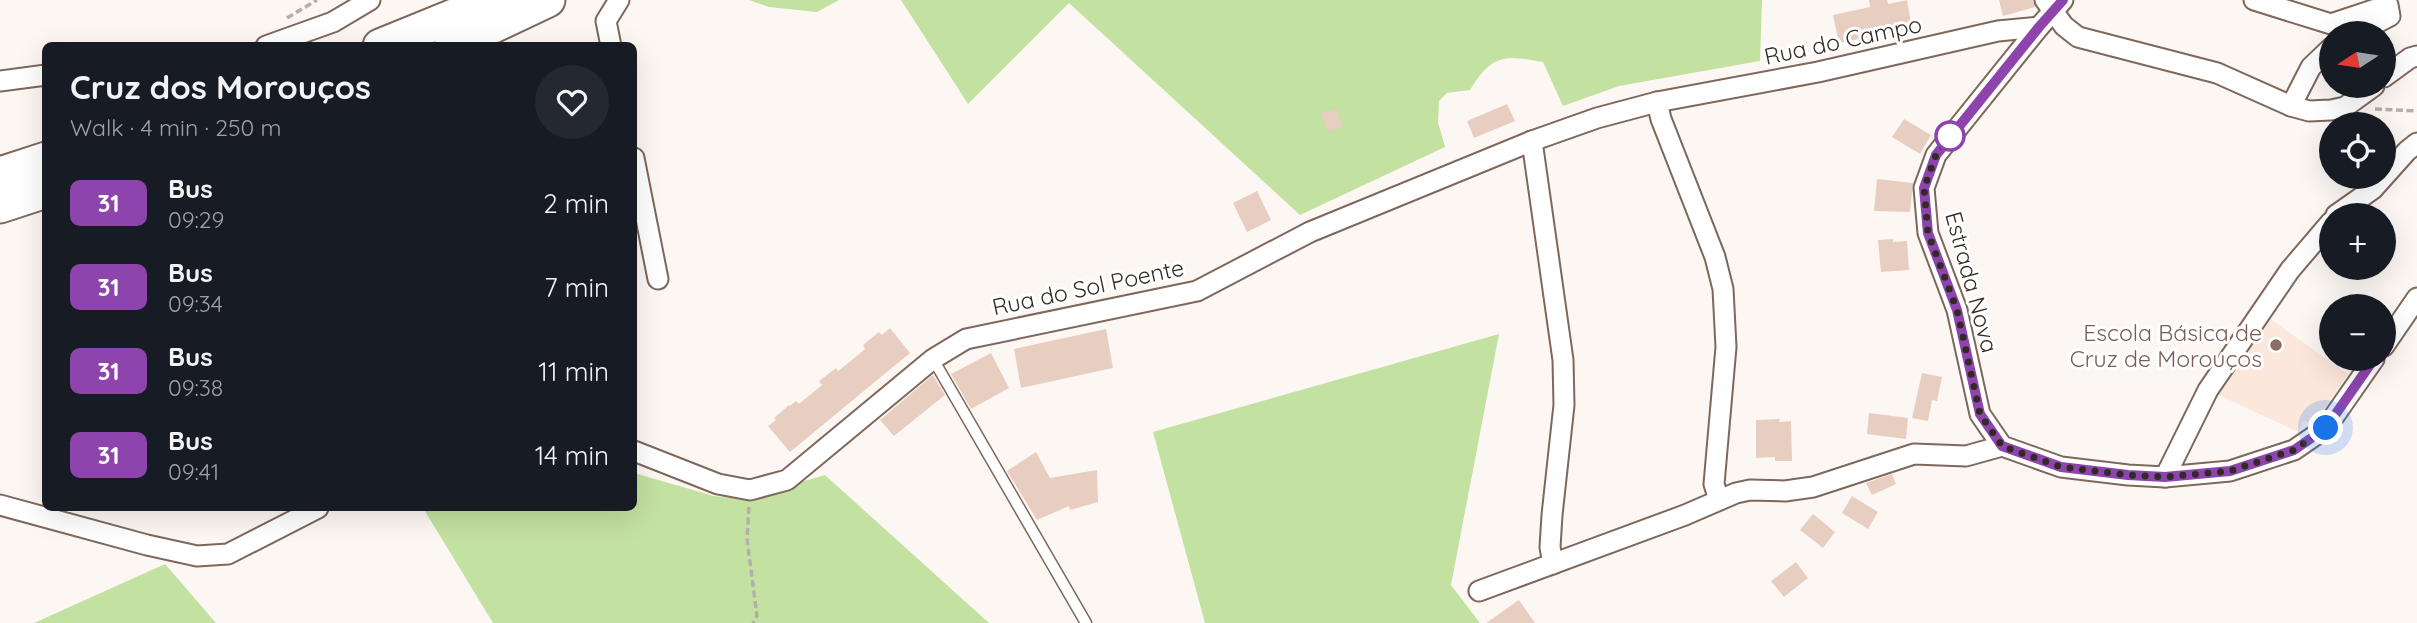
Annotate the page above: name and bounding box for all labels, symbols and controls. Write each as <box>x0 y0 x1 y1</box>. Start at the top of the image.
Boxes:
street label: Rua do Campo <box>1762 9 1924 71</box>
north arrow <box>2319 21 2396 98</box>
map controls <box>2319 21 2396 371</box>
button: heart <box>535 65 609 139</box>
text: Cruz dos Morouços <box>70 66 371 107</box>
button: locate <box>2319 112 2396 189</box>
text: Walk · 4 min · 250 m <box>70 113 281 142</box>
unlabelled marker <box>1935 121 1965 151</box>
text: Bus <box>168 172 213 205</box>
text: 2 min <box>543 187 609 220</box>
text: 31 <box>97 188 120 218</box>
button: + <box>2319 203 2396 280</box>
text: 09:29 <box>168 205 224 234</box>
street label: Estrada Nova <box>1939 208 2005 356</box>
street label: Rua do Sol Poente <box>989 253 1187 321</box>
text: Bus <box>168 256 213 289</box>
text: 7 min <box>544 271 609 304</box>
text: 31 <box>97 272 120 302</box>
text: 09:34 <box>168 289 223 318</box>
button: − <box>2319 294 2396 371</box>
place label: Escola Básica de Cruz de Morouços <box>2070 318 2262 373</box>
marker: Escola Básica de Cruz de Morouços <box>2268 337 2284 353</box>
text: Bus <box>168 340 213 373</box>
text: 11 min <box>538 355 609 388</box>
text: 31 <box>97 356 120 386</box>
text: 09:38 <box>168 373 223 402</box>
your location <box>2308 410 2343 445</box>
text: Bus <box>168 424 213 457</box>
text: 14 min <box>535 439 609 472</box>
text: 31 <box>97 440 120 470</box>
text: 09:41 <box>168 457 219 486</box>

